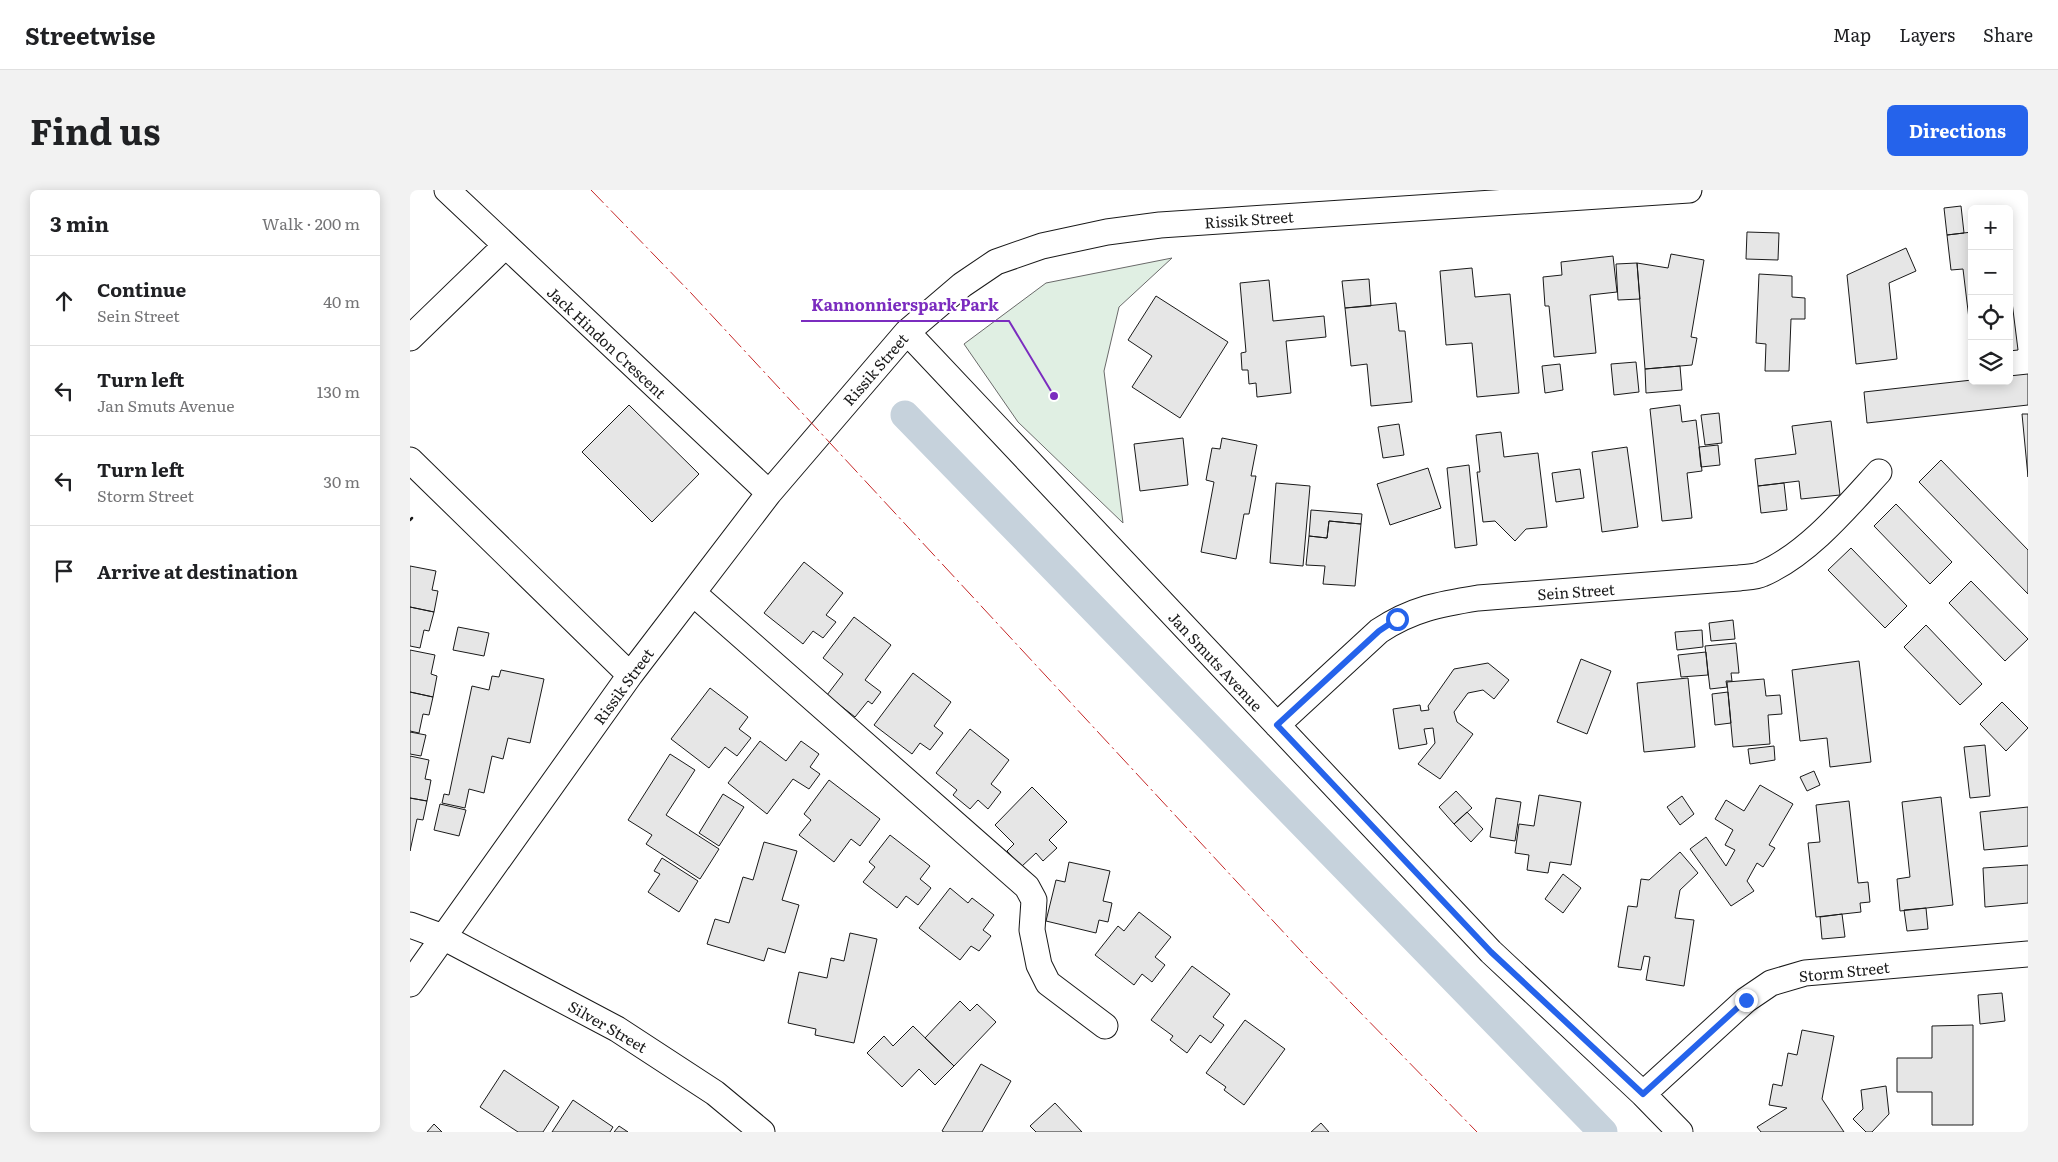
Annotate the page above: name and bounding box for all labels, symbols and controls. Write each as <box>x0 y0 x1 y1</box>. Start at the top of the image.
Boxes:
text: Streetwise <box>25 17 155 52</box>
text: Map <box>1833 21 1871 48</box>
text: Layers <box>1899 21 1955 48</box>
text: Share <box>1983 21 2033 48</box>
text: Find us <box>30 104 160 156</box>
button: Directions <box>1887 105 2028 156</box>
street label: Rissik Street <box>1204 204 1294 234</box>
map controls <box>1968 205 2013 385</box>
button: + <box>1968 205 2013 250</box>
text: 3 min <box>50 207 109 238</box>
text: Walk · 200 m <box>262 211 360 235</box>
button: − <box>1968 250 2013 295</box>
text: Continue <box>97 275 186 303</box>
street label: Jack Hindon Crescent <box>542 281 672 403</box>
icon: ahead <box>50 287 78 315</box>
text: 40 m <box>323 289 360 313</box>
callout: Kannonnierspark Park <box>801 290 1009 321</box>
text: Kannonnierspark Park <box>811 292 999 316</box>
button: locate <box>1968 295 2013 340</box>
text: Sein Street <box>97 303 180 327</box>
street label: Rissik Street <box>837 328 913 410</box>
button: layers <box>1968 340 2013 385</box>
text: Turn left <box>97 365 184 393</box>
icon: left <box>50 377 78 405</box>
text: 130 m <box>317 379 360 403</box>
text: Jan Smuts Avenue <box>97 393 235 417</box>
text: Turn left <box>97 455 184 483</box>
icon: left <box>50 467 78 495</box>
text: 30 m <box>323 469 360 493</box>
text: Storm Street <box>97 483 194 507</box>
icon: arrive <box>50 557 78 585</box>
text: Arrive at destination <box>97 557 298 585</box>
street label: Sein Street <box>1536 577 1616 605</box>
street label: Jan Smuts Avenue <box>1164 606 1269 716</box>
route start <box>1386 608 1409 631</box>
street label: Rissik Street <box>587 643 659 729</box>
street label: Storm Street <box>1798 955 1890 987</box>
route end <box>1735 989 1758 1012</box>
street label: Silver Street <box>564 994 652 1058</box>

